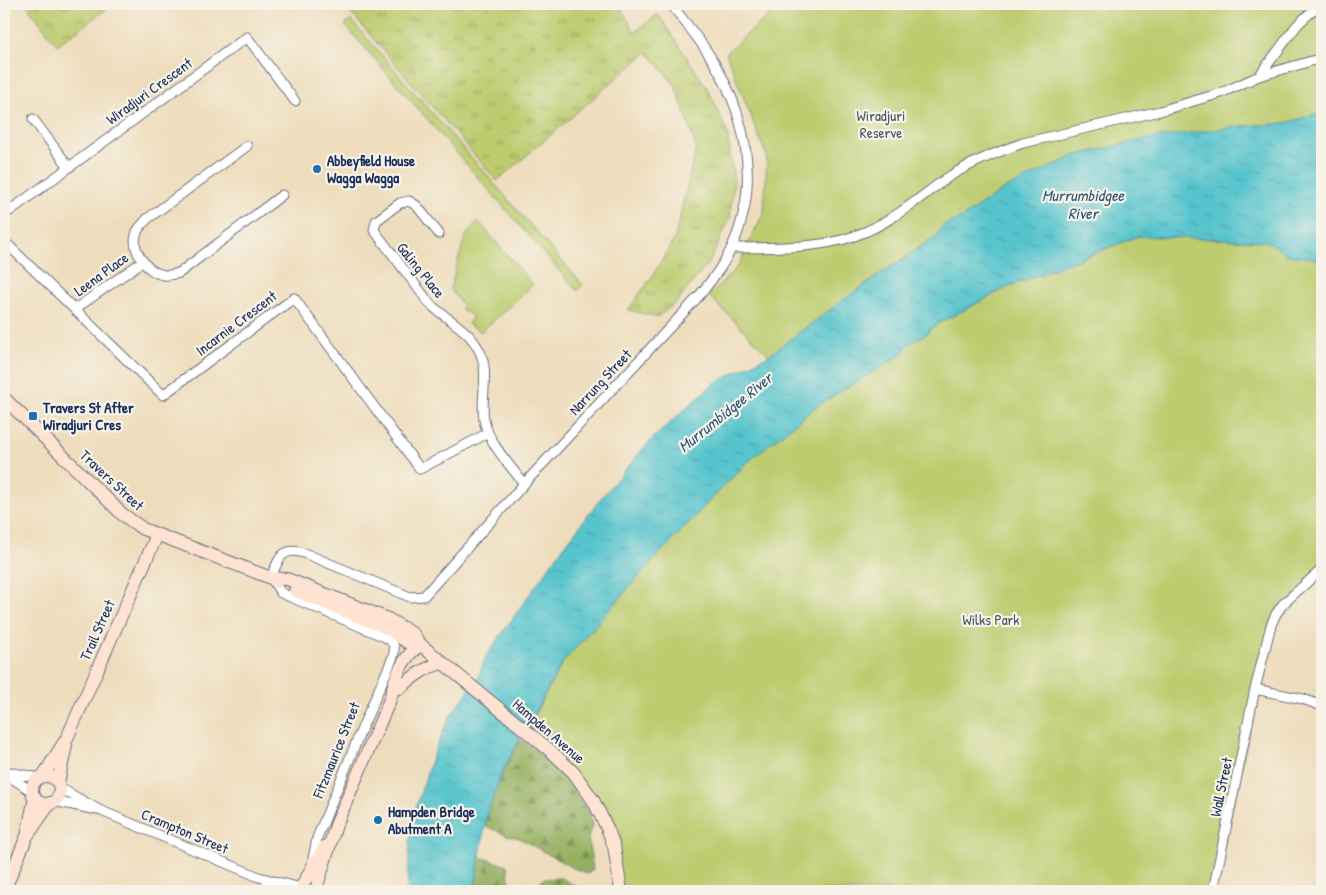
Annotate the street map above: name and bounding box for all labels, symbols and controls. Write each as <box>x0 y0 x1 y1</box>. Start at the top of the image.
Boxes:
street label: Wiradjuri Crescent <box>102 52 197 129</box>
park label: Wiradjuri Reserve <box>857 105 905 143</box>
place label: Abbeyfield House Wagga Wagga <box>327 150 415 189</box>
marker: Abbeyfield House Wagga Wagga <box>311 163 323 175</box>
water label: Murrumbidgee River <box>1042 184 1125 224</box>
street label: Galing Place <box>392 238 450 302</box>
street label: Leena Place <box>70 247 132 301</box>
street label: Incarnie Crescent <box>191 285 282 361</box>
street label: Narrung Street <box>564 344 637 420</box>
water label: Murrumbidgee River <box>673 366 778 457</box>
place label: Travers St After Wiradjuri Cres <box>42 397 134 435</box>
marker: Travers St After Wiradjuri Cres <box>27 410 39 422</box>
street label: Travers Street <box>75 445 149 516</box>
street label: Trail Street <box>74 596 120 664</box>
park label: Wilks Park <box>962 609 1020 630</box>
street label: Hampden Avenue <box>508 694 590 768</box>
street label: Fitzmaurice Street <box>307 698 365 802</box>
street label: Wall Street <box>1204 755 1238 819</box>
place label: Hampden Bridge Abutment A <box>388 801 475 839</box>
street label: Crampton Street <box>138 803 233 859</box>
marker: Hampden Bridge Abutment A <box>372 814 384 826</box>

